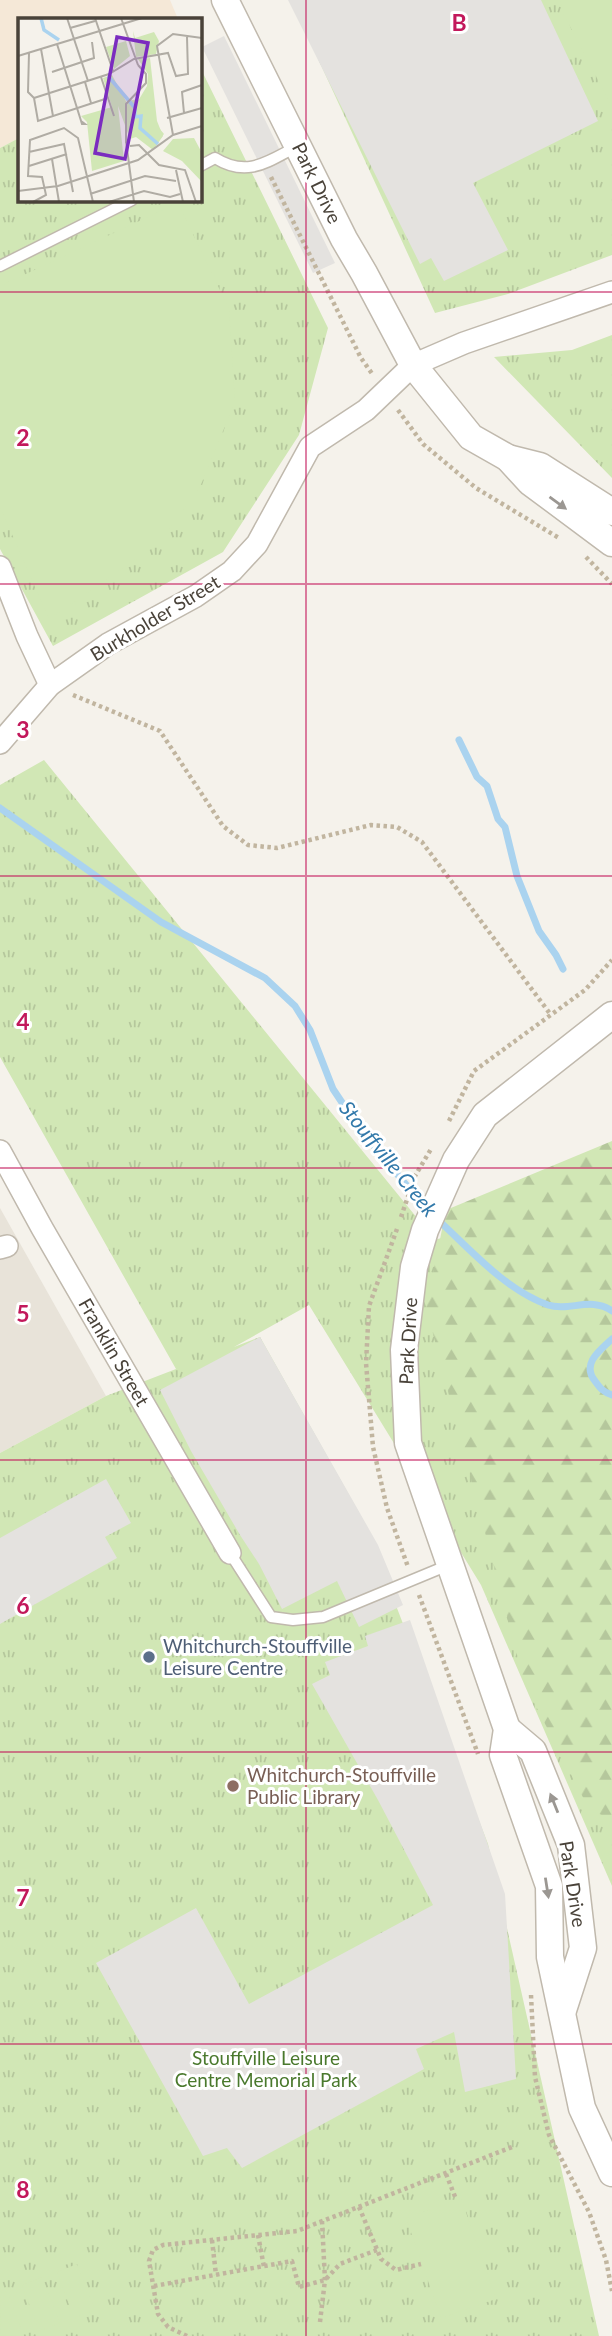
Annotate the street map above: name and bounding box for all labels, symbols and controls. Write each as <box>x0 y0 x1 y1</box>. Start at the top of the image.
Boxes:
text: B <box>451 8 467 36</box>
inset map <box>18 18 201 201</box>
street label: Park Drive <box>288 139 347 227</box>
text: 2 <box>16 423 30 451</box>
one-way arrow <box>549 495 567 509</box>
street label: Burkholder Street <box>86 570 224 665</box>
text: 3 <box>16 715 30 743</box>
text: 4 <box>16 1007 30 1035</box>
water label: Stouffville Creek <box>335 1095 444 1222</box>
street label: Franklin Street <box>74 1294 155 1410</box>
street label: Park Drive <box>394 1297 421 1385</box>
text: 5 <box>16 1299 30 1327</box>
text: 6 <box>16 1591 30 1619</box>
place label: Whitchurch-Stouffville Leisure Centre <box>163 1634 352 1679</box>
marker: Whitchurch-Stouffville Leisure Centre <box>141 1649 157 1665</box>
place label: Whitchurch-Stouffville Public Library <box>247 1763 436 1808</box>
marker: Whitchurch-Stouffville Public Library <box>225 1778 241 1794</box>
one-way arrow <box>549 1793 560 1814</box>
street label: Park Drive <box>555 1839 592 1929</box>
one-way arrow <box>542 1877 553 1899</box>
text: 7 <box>16 1883 30 1911</box>
park label: Stouffville Leisure Centre Memorial Park <box>175 2046 358 2091</box>
text: 8 <box>16 2175 30 2203</box>

